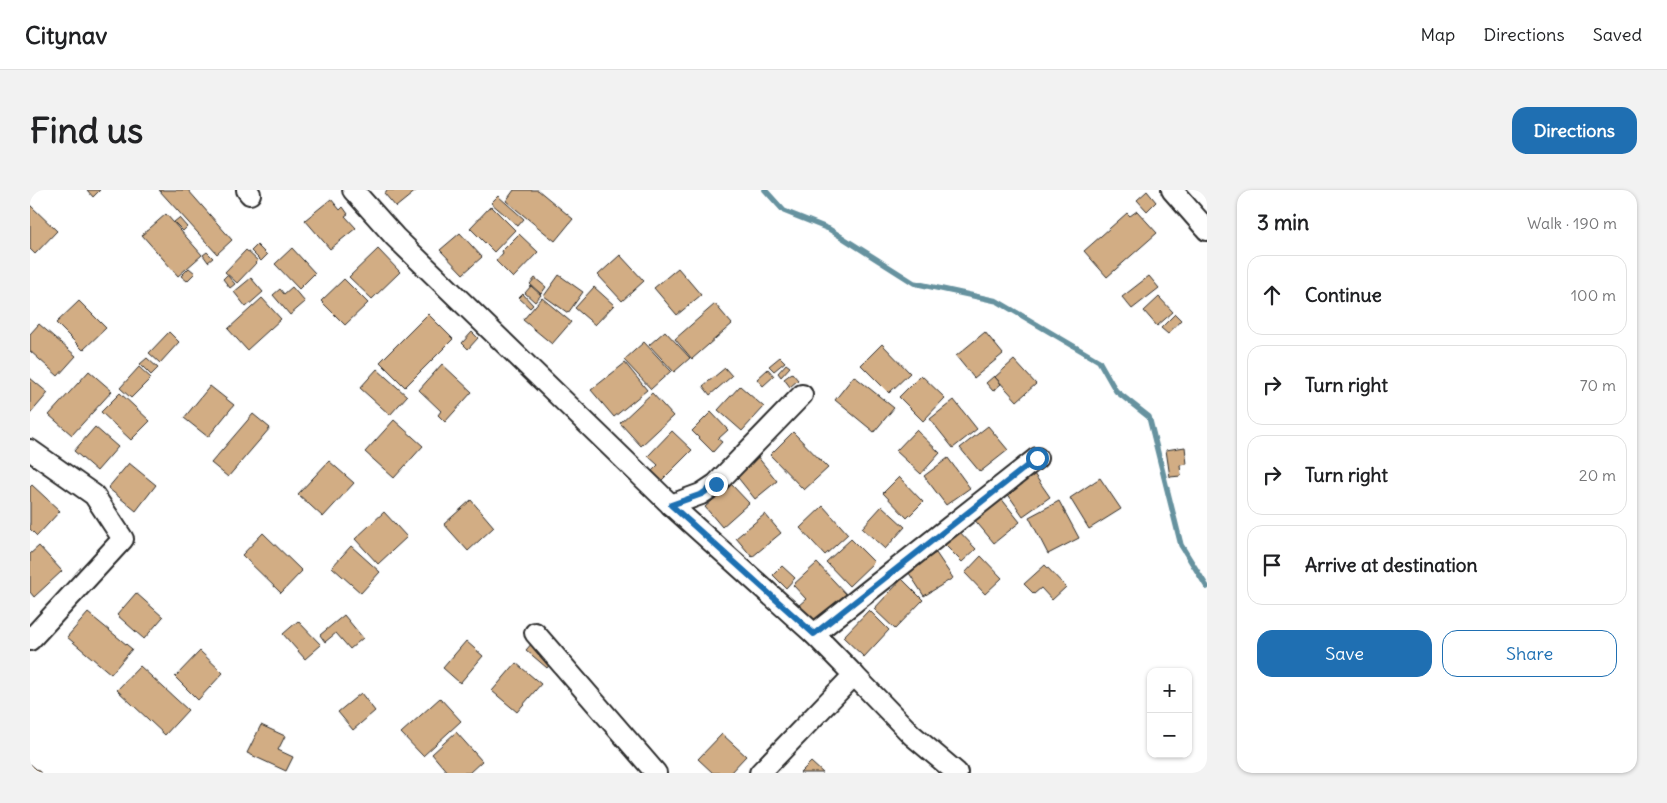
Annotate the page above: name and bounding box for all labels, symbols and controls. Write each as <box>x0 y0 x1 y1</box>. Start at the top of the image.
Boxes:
text: Citynav <box>25 20 107 50</box>
text: Map <box>1420 23 1455 46</box>
text: Directions <box>1483 23 1565 46</box>
text: Saved <box>1593 23 1642 46</box>
button: Directions <box>1512 107 1637 154</box>
text: Find us <box>30 108 143 152</box>
text: 3 min <box>1257 209 1309 236</box>
text: Walk · 190 m <box>1527 213 1617 233</box>
icon: ahead <box>1258 281 1286 309</box>
text: Continue <box>1305 283 1382 307</box>
text: 100 m <box>1571 285 1616 305</box>
icon: right <box>1258 371 1286 399</box>
text: Turn right <box>1305 373 1388 397</box>
text: 70 m <box>1580 375 1616 395</box>
route start <box>1026 447 1049 470</box>
icon: right <box>1258 461 1286 489</box>
text: Turn right <box>1305 463 1388 487</box>
text: 20 m <box>1579 465 1616 485</box>
route end <box>705 473 728 496</box>
icon: arrive <box>1258 551 1286 579</box>
text: Arrive at destination <box>1305 553 1478 577</box>
button: Save <box>1257 630 1432 677</box>
button: Share <box>1442 630 1617 677</box>
map controls <box>1147 668 1192 758</box>
button: + <box>1147 668 1192 713</box>
button: − <box>1147 713 1192 758</box>

